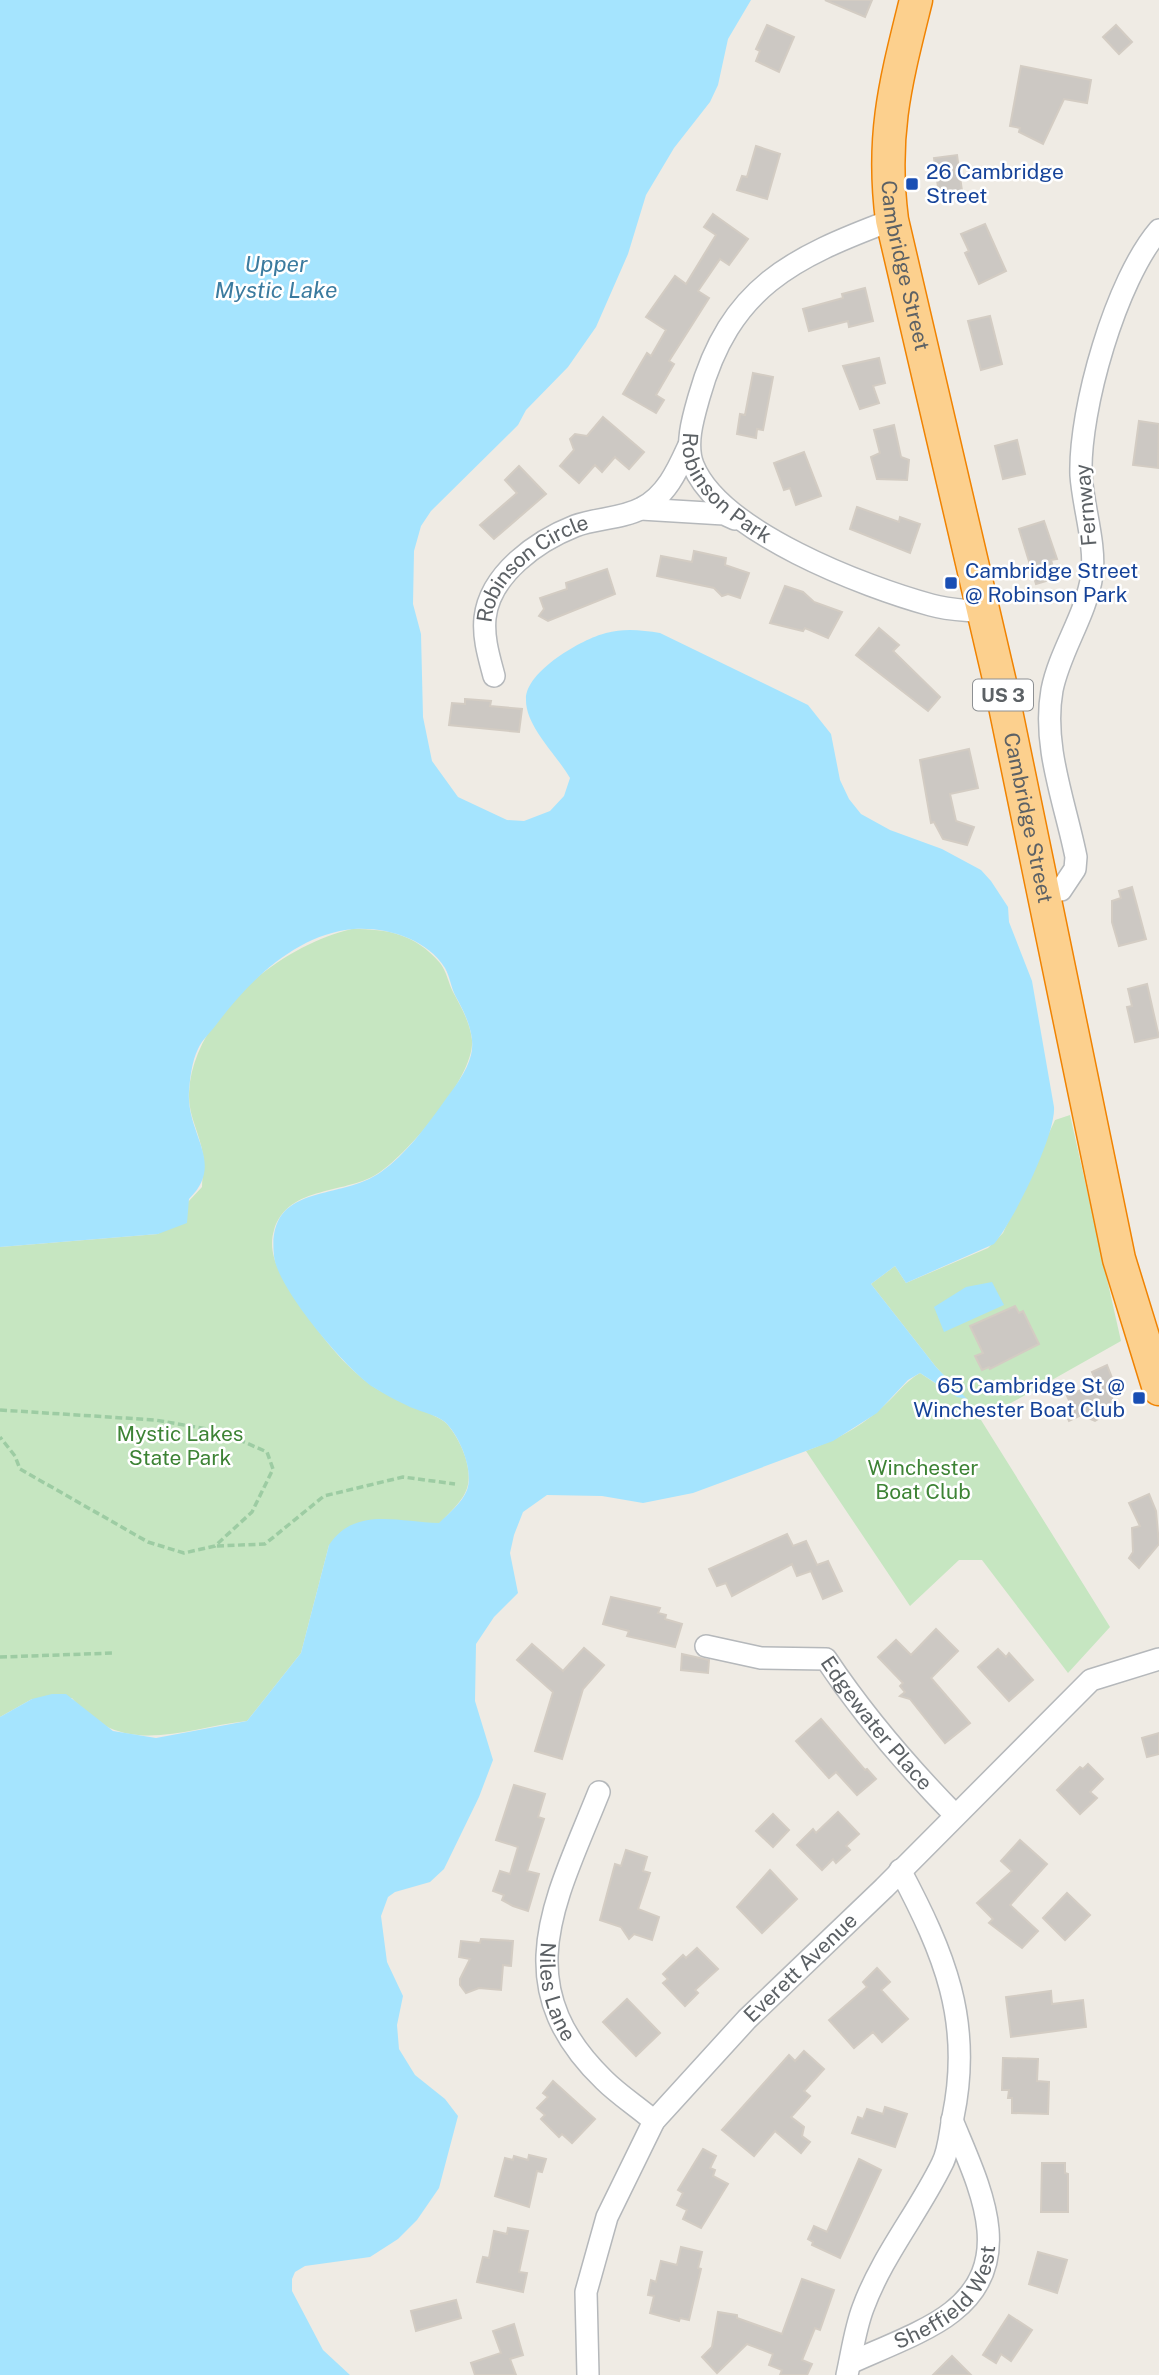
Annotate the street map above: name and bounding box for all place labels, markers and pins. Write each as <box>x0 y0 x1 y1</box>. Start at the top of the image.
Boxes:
place label: 26 Cambridge Street <box>926 159 1064 208</box>
marker: 26 Cambridge Street <box>904 176 920 192</box>
place label: Cambridge Street @ Robinson Park <box>965 558 1138 607</box>
marker: Cambridge Street @ Robinson Park <box>943 575 959 591</box>
place label: 65 Cambridge St @ Winchester Boat Club <box>913 1373 1125 1422</box>
marker: 65 Cambridge St @ Winchester Boat Club <box>1131 1390 1147 1406</box>

